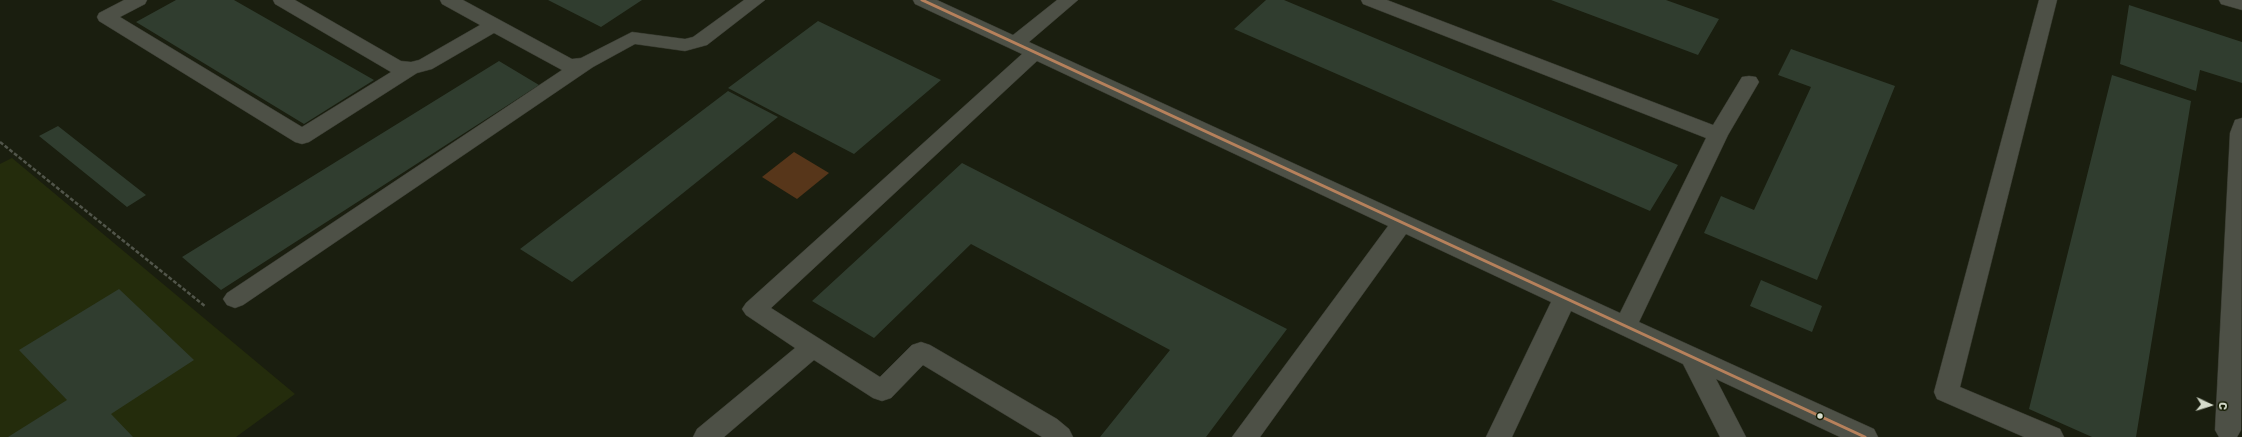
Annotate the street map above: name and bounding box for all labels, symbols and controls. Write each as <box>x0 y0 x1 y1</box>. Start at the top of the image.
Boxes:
north arrow <box>2190 385 2230 425</box>
text: С <box>2216 402 2229 410</box>
unlabelled marker <box>1815 411 1825 421</box>

